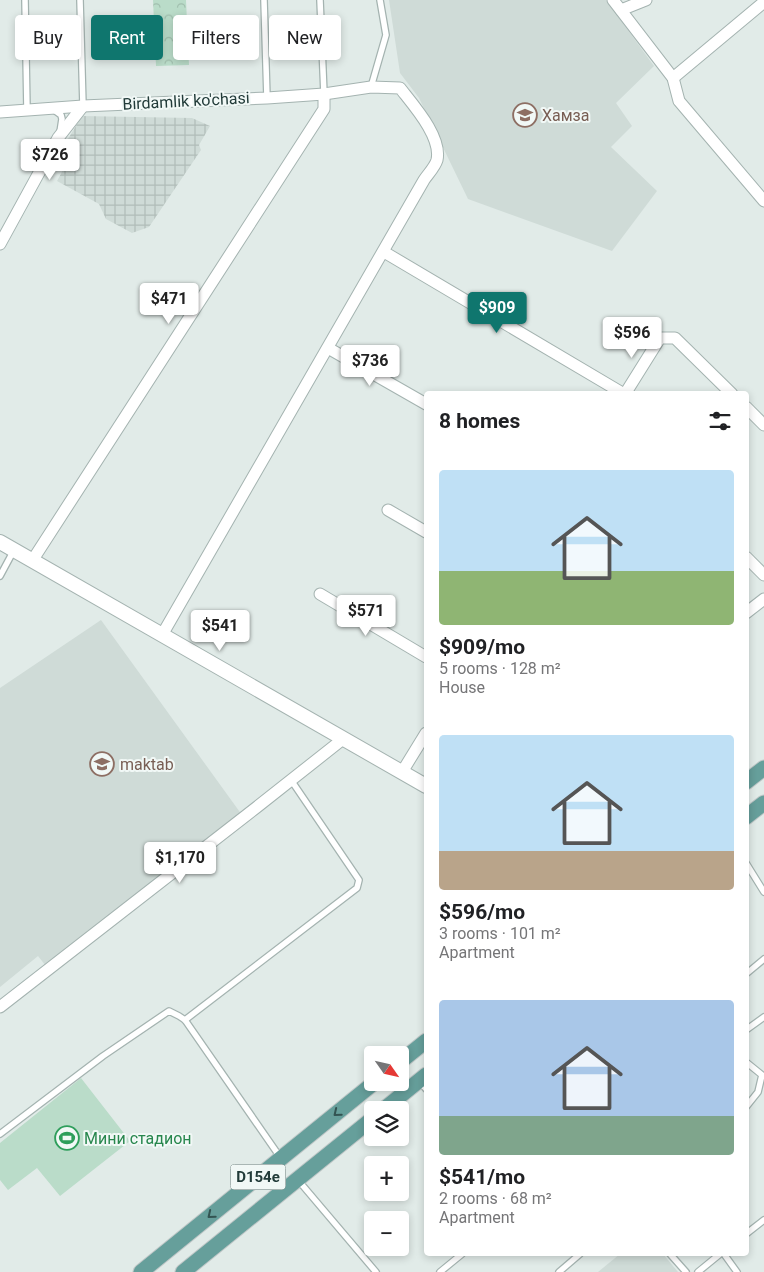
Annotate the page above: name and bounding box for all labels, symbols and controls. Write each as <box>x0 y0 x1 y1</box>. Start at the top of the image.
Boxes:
chip: Buy <box>15 15 81 60</box>
chip: Rent <box>91 15 163 60</box>
chip: Filters <box>173 15 259 60</box>
chip: New <box>269 15 341 60</box>
street label: Birdamlik ko'chasi <box>122 88 250 114</box>
school or university icon: Хамза <box>512 102 538 128</box>
place label: Хамза <box>542 106 589 125</box>
pin: $726 <box>20 138 80 181</box>
text: $726 <box>32 145 68 164</box>
pin: $471 <box>139 282 199 325</box>
text: $471 <box>151 289 187 308</box>
pin: $909 <box>467 292 527 334</box>
text: $909 <box>479 298 515 317</box>
pin: $596 <box>602 316 662 359</box>
text: $596 <box>614 323 650 342</box>
pin: $736 <box>340 344 400 387</box>
text: $736 <box>352 351 388 370</box>
icon: filters <box>706 407 734 435</box>
text: 8 homes <box>439 409 520 433</box>
icon: home <box>542 503 632 593</box>
pin: $571 <box>336 594 396 637</box>
text: $571 <box>348 601 384 620</box>
pin: $541 <box>190 610 250 652</box>
text: $541 <box>202 616 238 635</box>
text: $909/mo <box>439 635 525 659</box>
text: 5 rooms · 128 m² <box>439 659 561 678</box>
text: House <box>439 678 485 697</box>
school or university icon: maktab <box>89 751 115 777</box>
place label: maktab <box>120 755 174 774</box>
icon: home <box>542 768 632 858</box>
pin: $1,170 <box>139 842 221 884</box>
text: $1,170 <box>155 848 205 867</box>
text: $596/mo <box>439 900 525 924</box>
text: 3 rooms · 101 m² <box>439 924 561 943</box>
text: Apartment <box>439 943 515 962</box>
icon: home <box>542 1033 632 1123</box>
north arrow <box>364 1046 409 1091</box>
map controls <box>364 1046 409 1256</box>
button: layers <box>364 1101 409 1146</box>
one-way arrow <box>334 1108 343 1116</box>
sports icon: Мини стадион <box>54 1125 80 1151</box>
place label: Мини стадион <box>84 1129 192 1148</box>
button: + <box>364 1156 409 1201</box>
road number: D154e <box>230 1164 286 1190</box>
text: $541/mo <box>439 1165 525 1189</box>
text: 2 rooms · 68 m² <box>439 1189 552 1208</box>
text: Apartment <box>439 1208 515 1227</box>
one-way arrow <box>207 1210 216 1219</box>
button: − <box>364 1211 409 1256</box>

